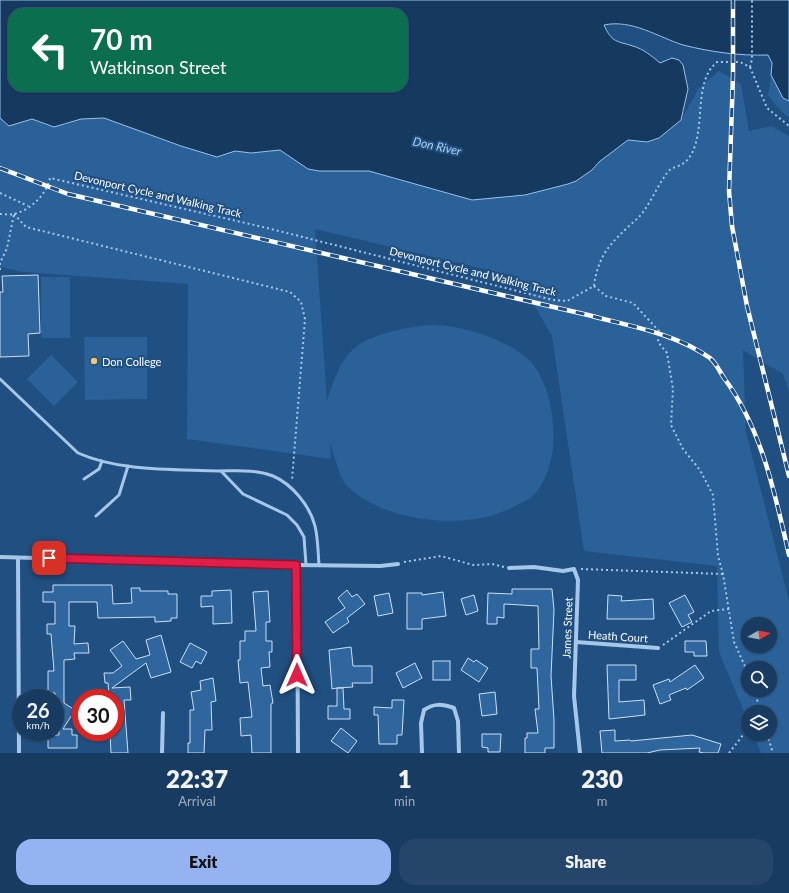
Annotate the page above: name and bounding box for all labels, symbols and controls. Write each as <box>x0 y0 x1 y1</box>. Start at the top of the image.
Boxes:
text: 70 m <box>90 22 153 56</box>
icon: left <box>24 24 76 76</box>
text: Watkinson Street <box>90 56 226 78</box>
water label: Don River <box>411 134 463 159</box>
street label: Devonport Cycle and Walking Track <box>73 168 243 220</box>
street label: Devonport Cycle and Walking Track <box>388 244 558 298</box>
place label: Don College <box>102 355 162 368</box>
marker: Don College <box>89 356 99 366</box>
pin <box>32 541 66 575</box>
icon: arrive <box>38 547 60 569</box>
street label: James Street <box>559 597 575 659</box>
north arrow <box>741 617 777 653</box>
map controls <box>741 617 777 741</box>
street label: Heath Court <box>588 627 648 645</box>
position arrow <box>276 654 318 696</box>
button: search <box>741 661 777 697</box>
speed limit sign: 30 <box>72 689 124 741</box>
text: 26 <box>26 698 50 722</box>
button: layers <box>741 705 777 741</box>
text: km/h <box>26 719 50 731</box>
text: 22:37 <box>166 764 228 793</box>
text: 1 <box>398 764 412 793</box>
text: 230 <box>581 764 623 793</box>
text: Arrival <box>178 793 216 809</box>
text: min <box>394 793 415 809</box>
text: m <box>597 793 607 809</box>
button: Exit <box>16 839 391 885</box>
button: Share <box>399 839 773 885</box>

